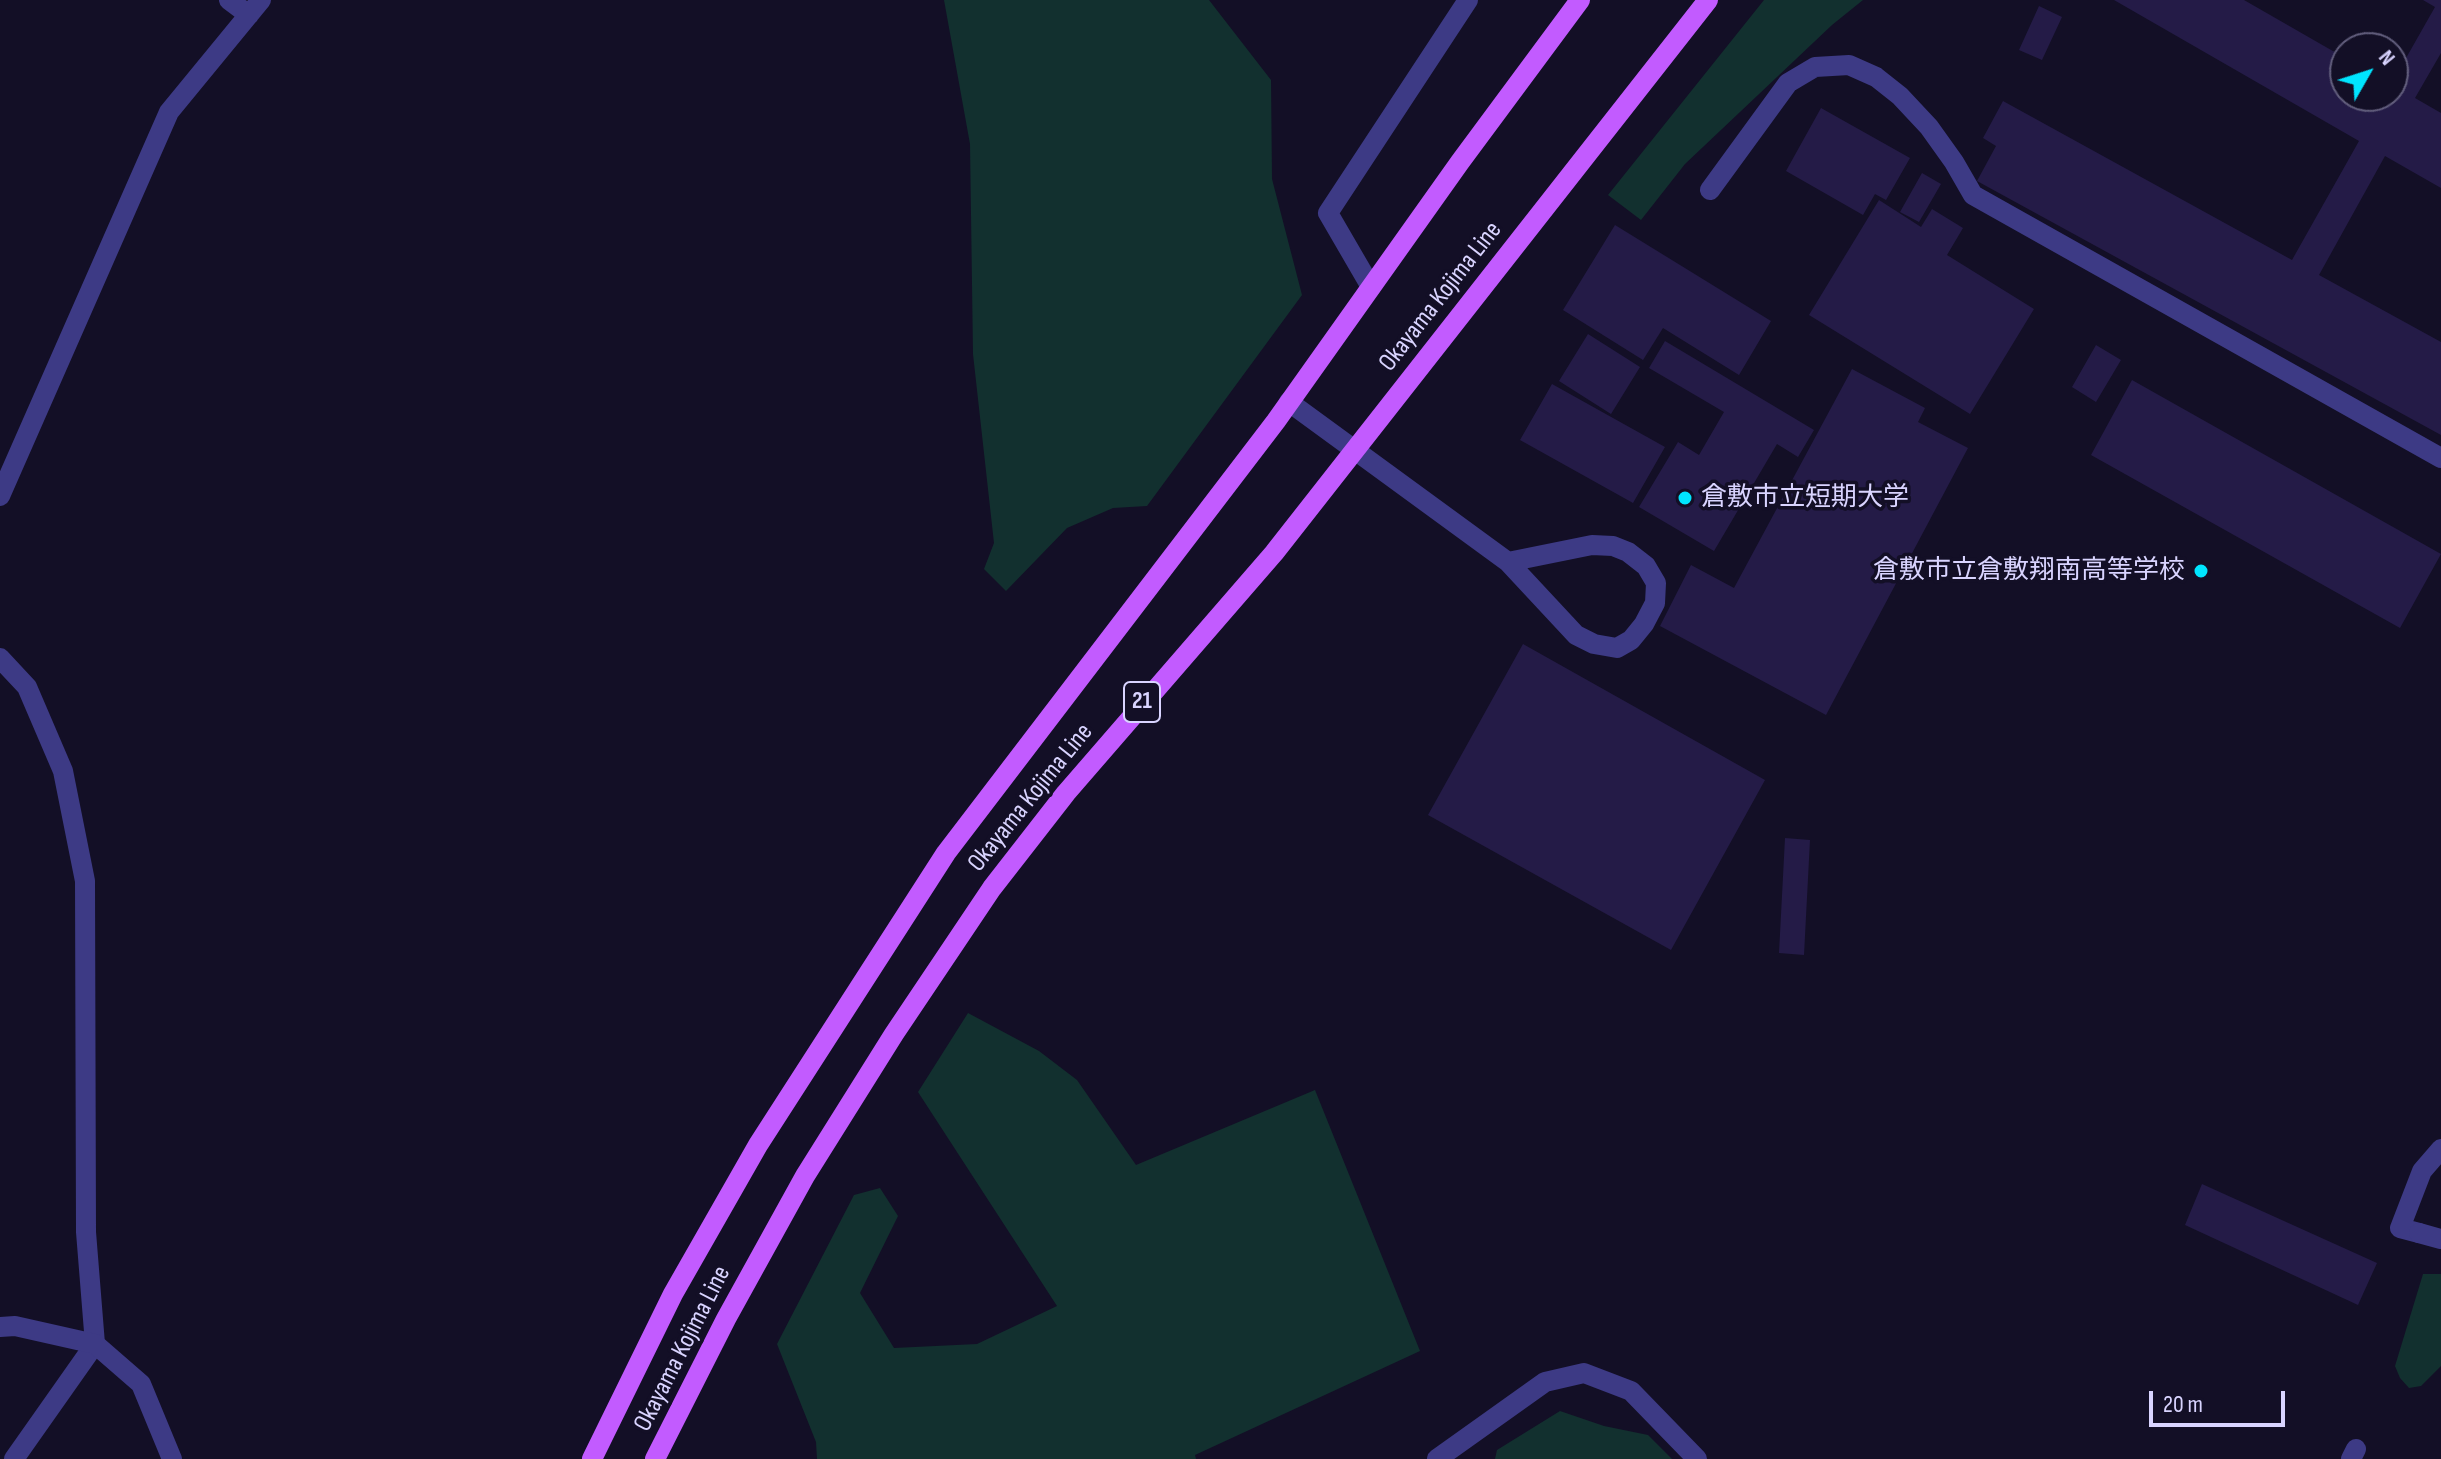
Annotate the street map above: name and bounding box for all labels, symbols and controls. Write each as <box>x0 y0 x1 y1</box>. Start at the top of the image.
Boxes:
north arrow <box>2329 32 2409 112</box>
text: N <box>2372 45 2401 71</box>
street label: Okayama Kojima Line <box>1373 216 1509 378</box>
place label: 倉敷市立短期大学 <box>1701 482 1909 514</box>
marker: 倉敷市立短期大学 <box>1676 489 1694 507</box>
place label: 倉敷市立倉敷翔南高等学校 <box>1873 555 2185 587</box>
marker: 倉敷市立倉敷翔南高等学校 <box>2192 562 2210 580</box>
road number: 21 <box>1124 682 1160 722</box>
street label: Okayama Kojima Line <box>962 718 1100 878</box>
street label: Okayama Kojima Line <box>628 1261 738 1437</box>
scale bar <box>2153 1375 2289 1425</box>
text: 20 m <box>2163 1390 2203 1419</box>

